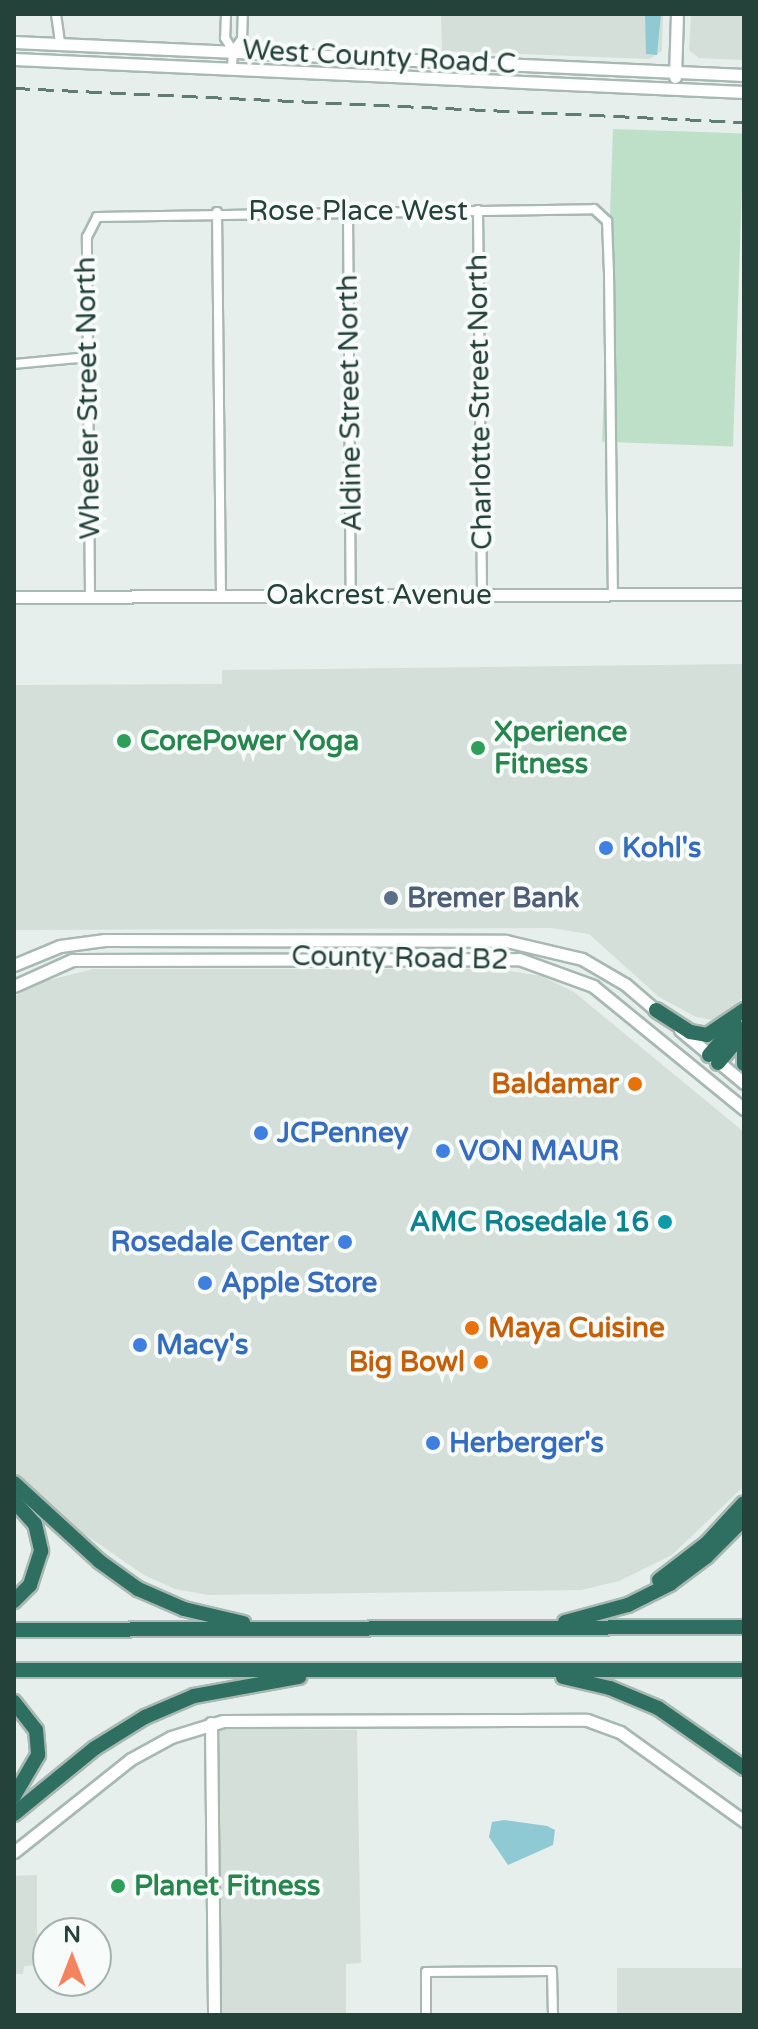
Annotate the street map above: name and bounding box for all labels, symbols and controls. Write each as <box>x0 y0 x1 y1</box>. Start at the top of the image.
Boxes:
street label: West County Road C <box>241 33 517 81</box>
street label: Rose Place West <box>248 194 468 228</box>
street label: Charlotte Street North <box>461 254 499 550</box>
street label: Wheeler Street North <box>69 256 107 540</box>
street label: Aldine Street North <box>331 274 369 532</box>
street label: Oakcrest Avenue <box>266 578 492 612</box>
place label: Xperience Fitness <box>494 715 627 781</box>
place label: CorePower Yoga <box>140 724 359 758</box>
marker: CorePower Yoga <box>115 732 133 750</box>
marker: Xperience Fitness <box>469 739 487 757</box>
place label: Kohl's <box>622 831 701 865</box>
marker: Kohl's <box>597 839 615 857</box>
place label: Bremer Bank <box>407 881 579 915</box>
marker: Bremer Bank <box>382 889 400 907</box>
street label: County Road B2 <box>291 939 509 977</box>
place label: Baldamar <box>491 1067 619 1101</box>
marker: Baldamar <box>626 1075 644 1093</box>
place label: JCPenney <box>277 1116 409 1150</box>
marker: JCPenney <box>252 1124 270 1142</box>
place label: VON MAUR <box>459 1134 619 1168</box>
marker: VON MAUR <box>434 1142 452 1160</box>
place label: AMC Rosedale 16 <box>409 1205 649 1239</box>
marker: AMC Rosedale 16 <box>656 1213 674 1231</box>
place label: Rosedale Center <box>111 1225 329 1259</box>
marker: Rosedale Center <box>336 1233 354 1251</box>
place label: Apple Store <box>221 1266 377 1300</box>
marker: Apple Store <box>196 1274 214 1292</box>
place label: Maya Cuisine <box>488 1311 665 1345</box>
marker: Maya Cuisine <box>463 1319 481 1337</box>
place label: Macy's <box>156 1328 248 1362</box>
marker: Macy's <box>131 1336 149 1354</box>
place label: Big Bowl <box>349 1345 465 1379</box>
marker: Big Bowl <box>472 1353 490 1371</box>
place label: Herberger's <box>449 1426 604 1460</box>
marker: Herberger's <box>424 1434 442 1452</box>
place label: Planet Fitness <box>134 1869 320 1903</box>
marker: Planet Fitness <box>109 1877 127 1895</box>
north arrow <box>32 1917 112 1997</box>
text: N <box>63 1922 81 1948</box>

